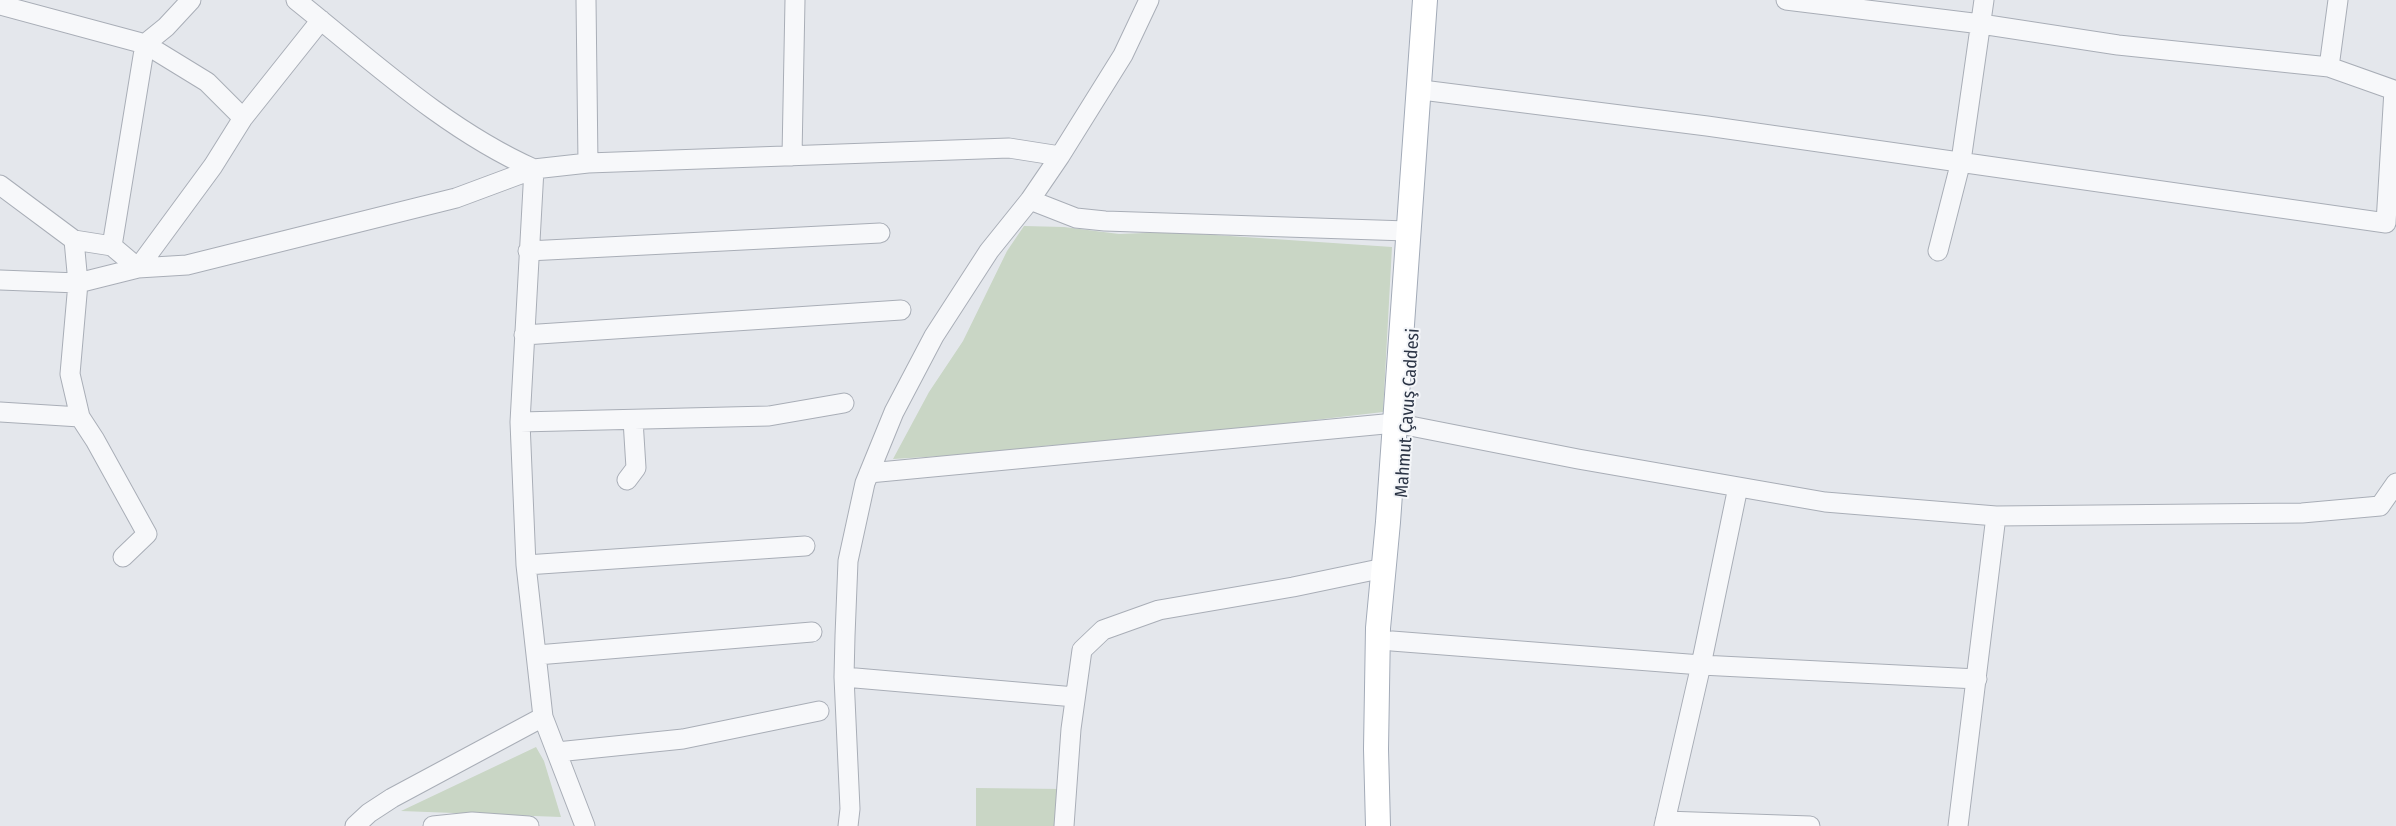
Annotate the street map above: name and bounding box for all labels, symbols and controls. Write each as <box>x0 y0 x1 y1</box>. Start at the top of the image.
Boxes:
street label: Mahmut Çavuş Caddesi <box>1391 328 1425 498</box>

